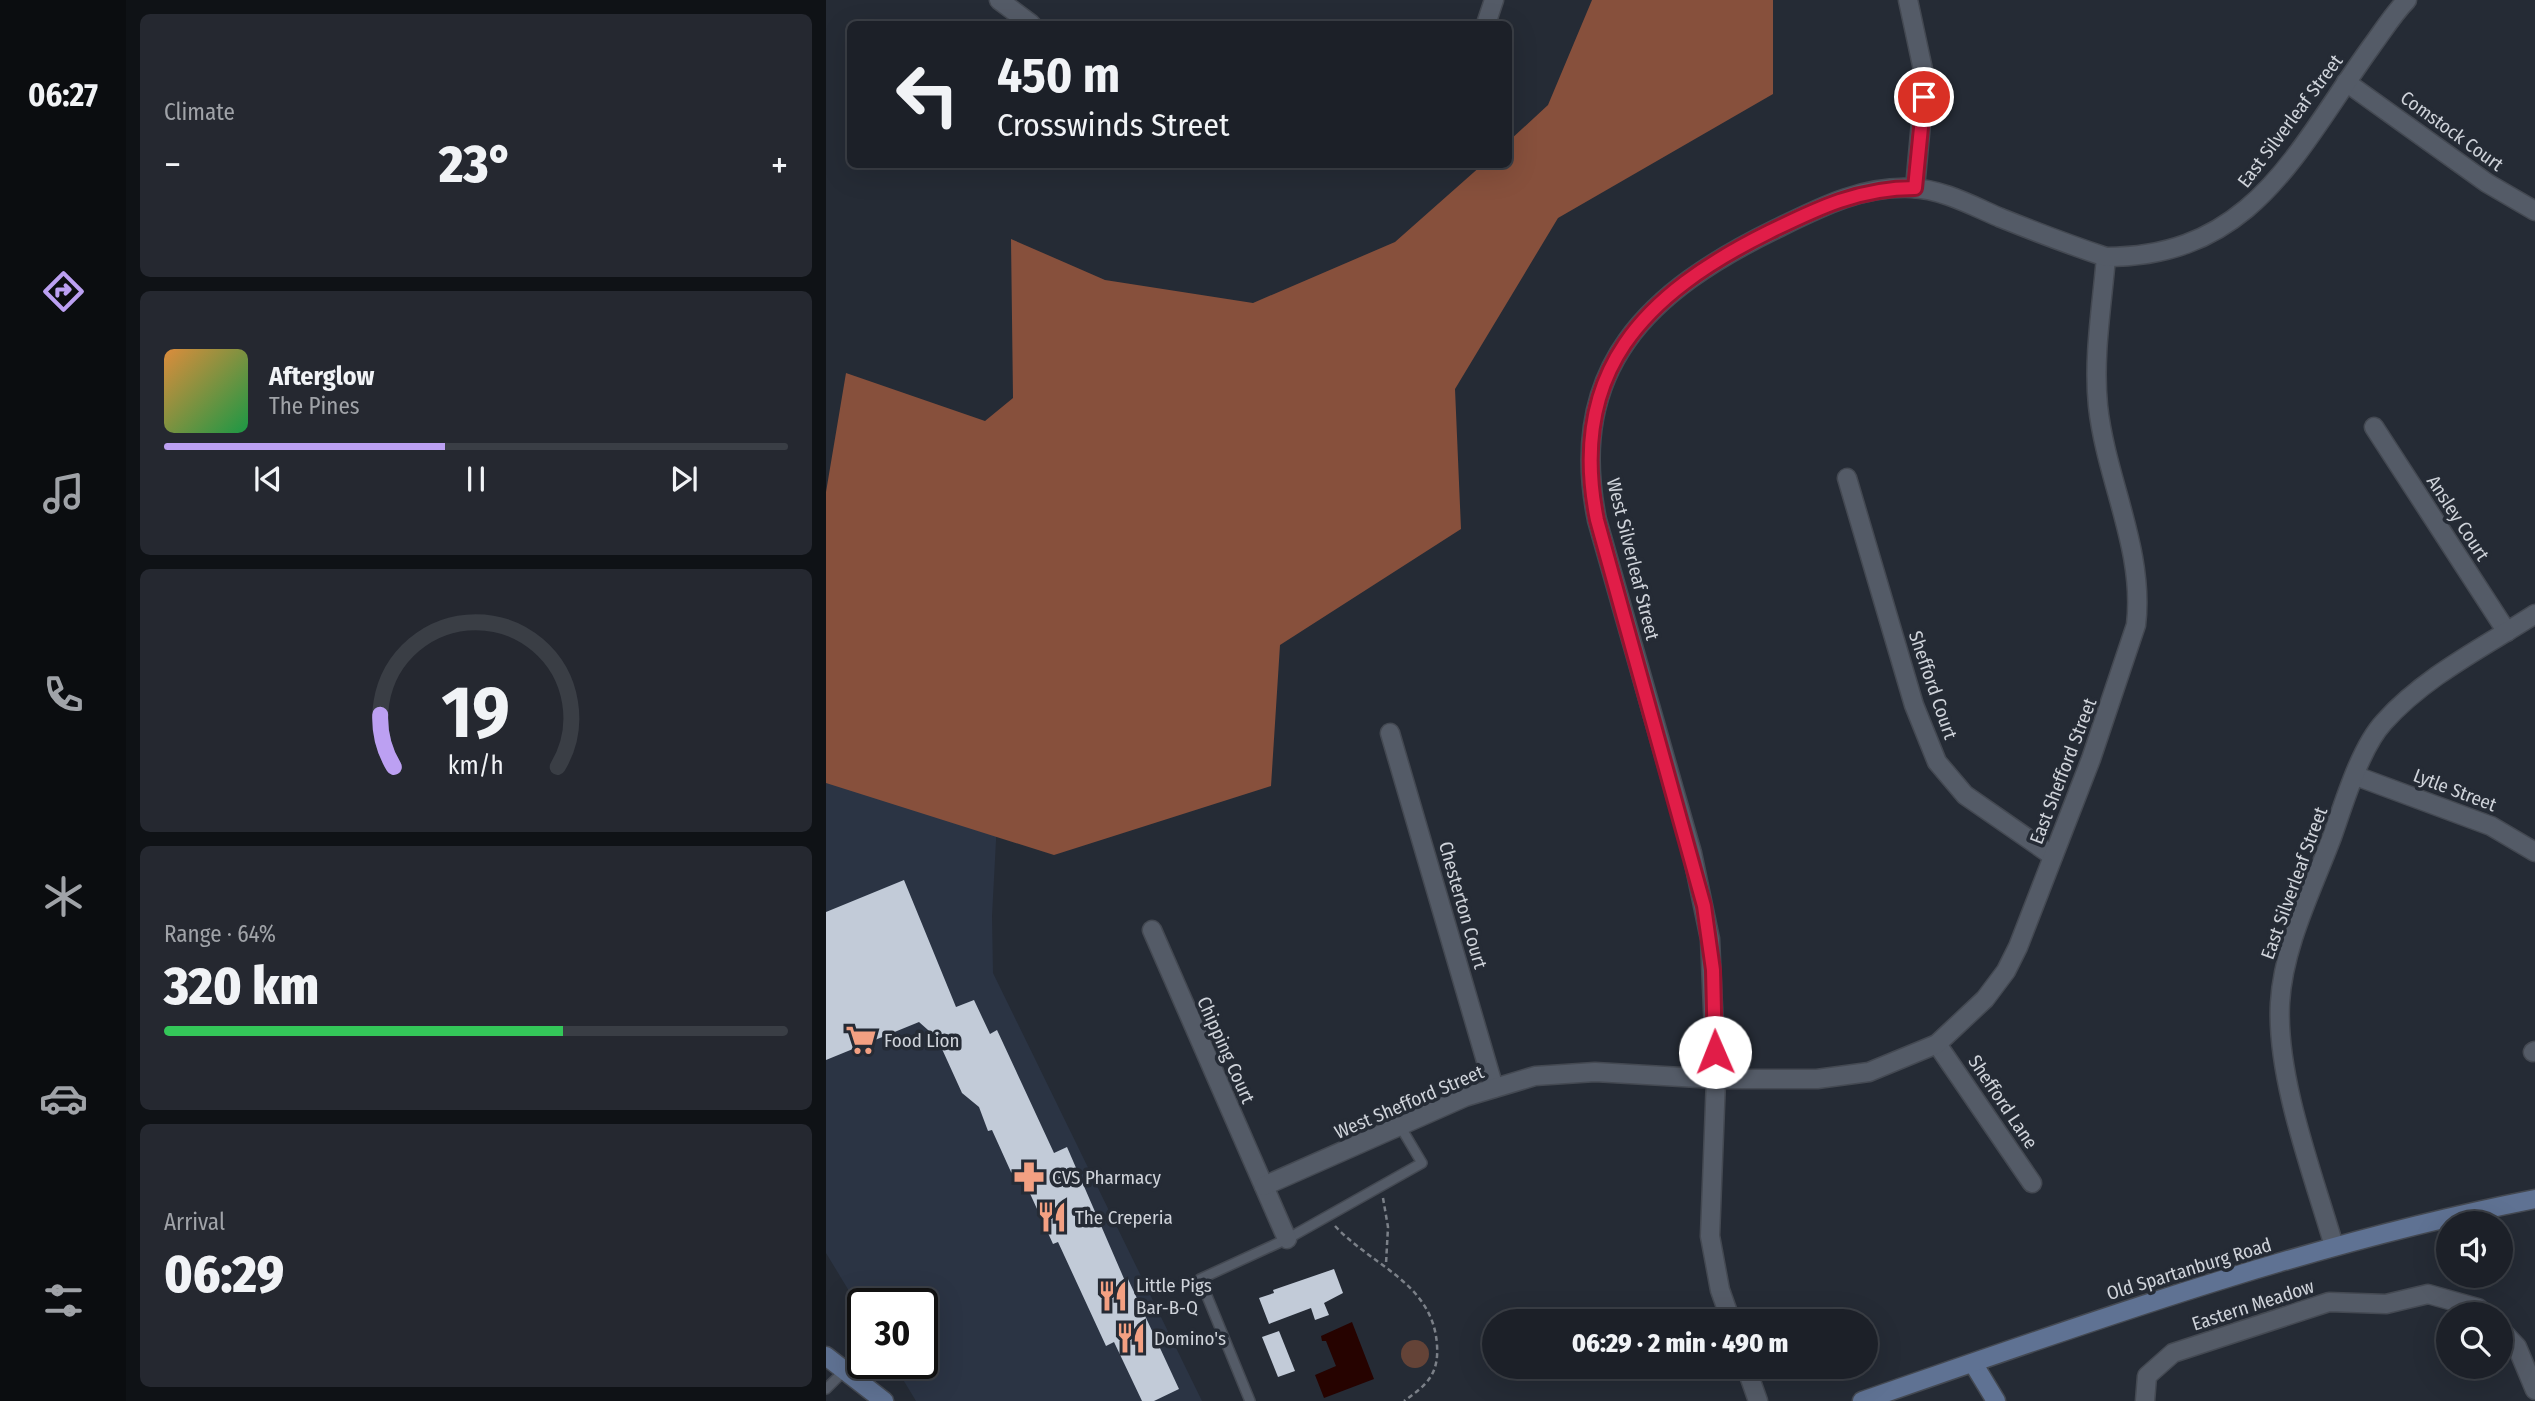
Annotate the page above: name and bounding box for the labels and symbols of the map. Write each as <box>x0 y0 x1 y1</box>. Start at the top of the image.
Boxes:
street label: East Silverleaf Street <box>2233 49 2348 192</box>
pin <box>1894 67 1954 127</box>
street label: Comstock Court <box>2396 86 2509 176</box>
street label: Ansley Court <box>2422 471 2495 566</box>
street label: West Silverleaf Street <box>1602 476 1664 643</box>
street label: Shefford Court <box>1904 628 1963 743</box>
street label: East Shefford Street <box>2025 694 2102 847</box>
street label: Lytle Street <box>2410 764 2501 817</box>
street label: East Silverleaf Street <box>2256 803 2333 962</box>
street label: Chesterton Court <box>1434 839 1492 972</box>
street label: Chipping Court <box>1192 993 1260 1108</box>
position arrow <box>1678 1015 1752 1089</box>
supermarket icon: Food Lion <box>844 1023 878 1057</box>
place label: Food Lion <box>884 1029 960 1052</box>
street label: Shefford Lane <box>1963 1051 2043 1153</box>
street label: West Shefford Street <box>1331 1060 1488 1144</box>
pharmacy icon: CVS Pharmacy <box>1012 1160 1046 1194</box>
place label: CVS Pharmacy <box>1052 1166 1161 1189</box>
restaurant icon: The Creperia <box>1035 1200 1069 1234</box>
place label: The Creperia <box>1075 1206 1173 1229</box>
street label: Old Spartanburg Road <box>2104 1233 2274 1305</box>
place label: Little Pigs Bar-B-Q <box>1136 1274 1212 1319</box>
street label: Eastern Meadow <box>2189 1274 2317 1336</box>
restaurant icon: Little Pigs Bar-B-Q <box>1096 1279 1130 1313</box>
speed limit sign: 30 <box>847 1288 938 1379</box>
restaurant icon: Domino's <box>1114 1321 1148 1355</box>
place label: Domino's <box>1154 1327 1226 1350</box>

